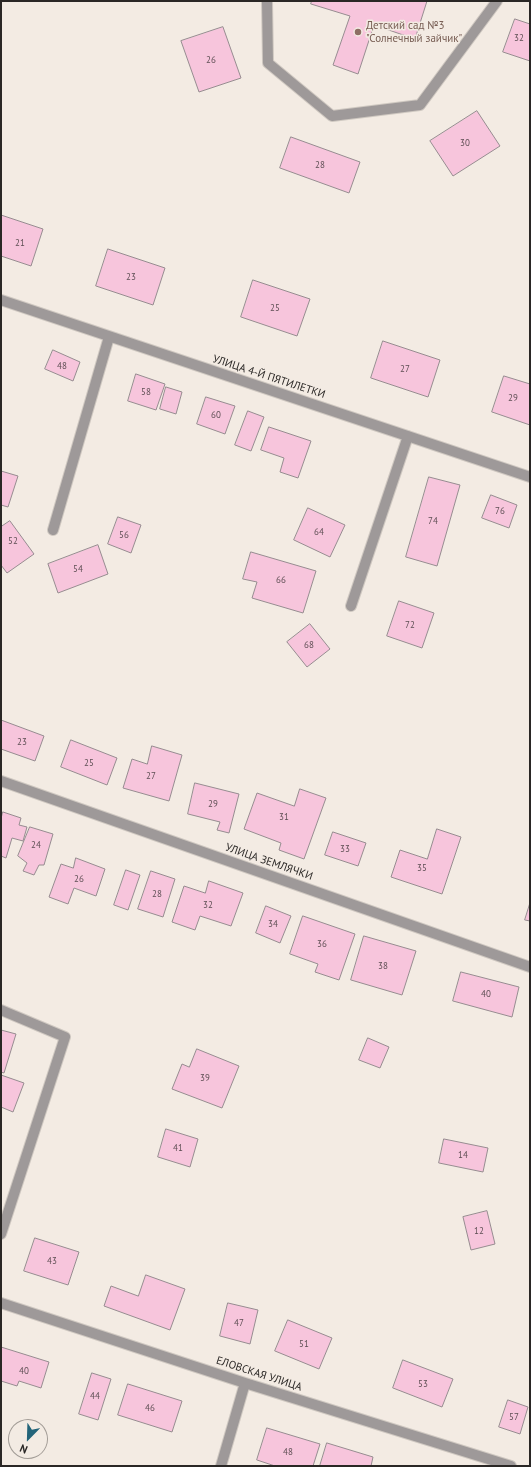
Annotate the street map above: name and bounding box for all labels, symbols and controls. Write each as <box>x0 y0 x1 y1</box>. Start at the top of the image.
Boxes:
place label: Детский сад №3 "Солнечный зайчик" <box>366 19 462 45</box>
marker: Детский сад №3 "Солнечный зайчик" <box>353 27 363 37</box>
house number: 32 <box>514 33 524 43</box>
house number: 26 <box>206 55 216 65</box>
house number: 30 <box>460 138 470 148</box>
house number: 28 <box>315 160 325 170</box>
house number: 21 <box>15 238 25 248</box>
house number: 23 <box>126 272 136 282</box>
house number: 25 <box>270 303 280 313</box>
street label: УЛИЦА 4-Й ПЯТИЛЕТКИ <box>211 353 327 401</box>
house number: 48 <box>57 361 67 371</box>
house number: 27 <box>400 364 410 374</box>
house number: 58 <box>141 387 151 397</box>
house number: 29 <box>508 393 518 403</box>
house number: 60 <box>211 410 221 420</box>
house number: 76 <box>495 506 505 516</box>
house number: 74 <box>428 516 438 526</box>
house number: 64 <box>314 527 324 537</box>
house number: 56 <box>119 530 129 540</box>
house number: 52 <box>8 536 18 546</box>
house number: 54 <box>73 564 83 574</box>
house number: 66 <box>276 575 286 585</box>
house number: 72 <box>405 620 415 630</box>
house number: 68 <box>304 640 314 650</box>
house number: 23 <box>17 737 27 747</box>
house number: 25 <box>84 758 94 768</box>
house number: 27 <box>146 771 156 781</box>
house number: 29 <box>208 799 218 809</box>
house number: 31 <box>279 812 289 822</box>
house number: 24 <box>31 840 41 850</box>
street label: УЛИЦА ЗЕМЛЯЧКИ <box>224 841 314 883</box>
house number: 33 <box>340 844 350 854</box>
house number: 35 <box>417 863 427 873</box>
house number: 26 <box>74 874 84 884</box>
house number: 28 <box>152 889 162 899</box>
house number: 32 <box>203 900 213 910</box>
house number: 34 <box>268 919 278 929</box>
house number: 36 <box>317 939 327 949</box>
house number: 38 <box>378 961 388 971</box>
house number: 40 <box>481 989 491 999</box>
house number: 39 <box>200 1073 210 1083</box>
house number: 41 <box>173 1143 183 1153</box>
house number: 14 <box>458 1150 468 1160</box>
house number: 12 <box>474 1226 484 1236</box>
house number: 43 <box>47 1256 57 1266</box>
house number: 47 <box>234 1318 244 1328</box>
house number: 51 <box>299 1339 309 1349</box>
street label: ЕЛОВСКАЯ УЛИЦА <box>214 1354 304 1394</box>
house number: 40 <box>19 1366 29 1376</box>
house number: 53 <box>418 1379 428 1389</box>
house number: 44 <box>90 1391 100 1401</box>
house number: 46 <box>145 1403 155 1413</box>
house number: 57 <box>509 1412 519 1422</box>
north arrow <box>8 1419 48 1459</box>
text: N <box>18 1441 30 1457</box>
house number: 48 <box>283 1447 293 1457</box>

